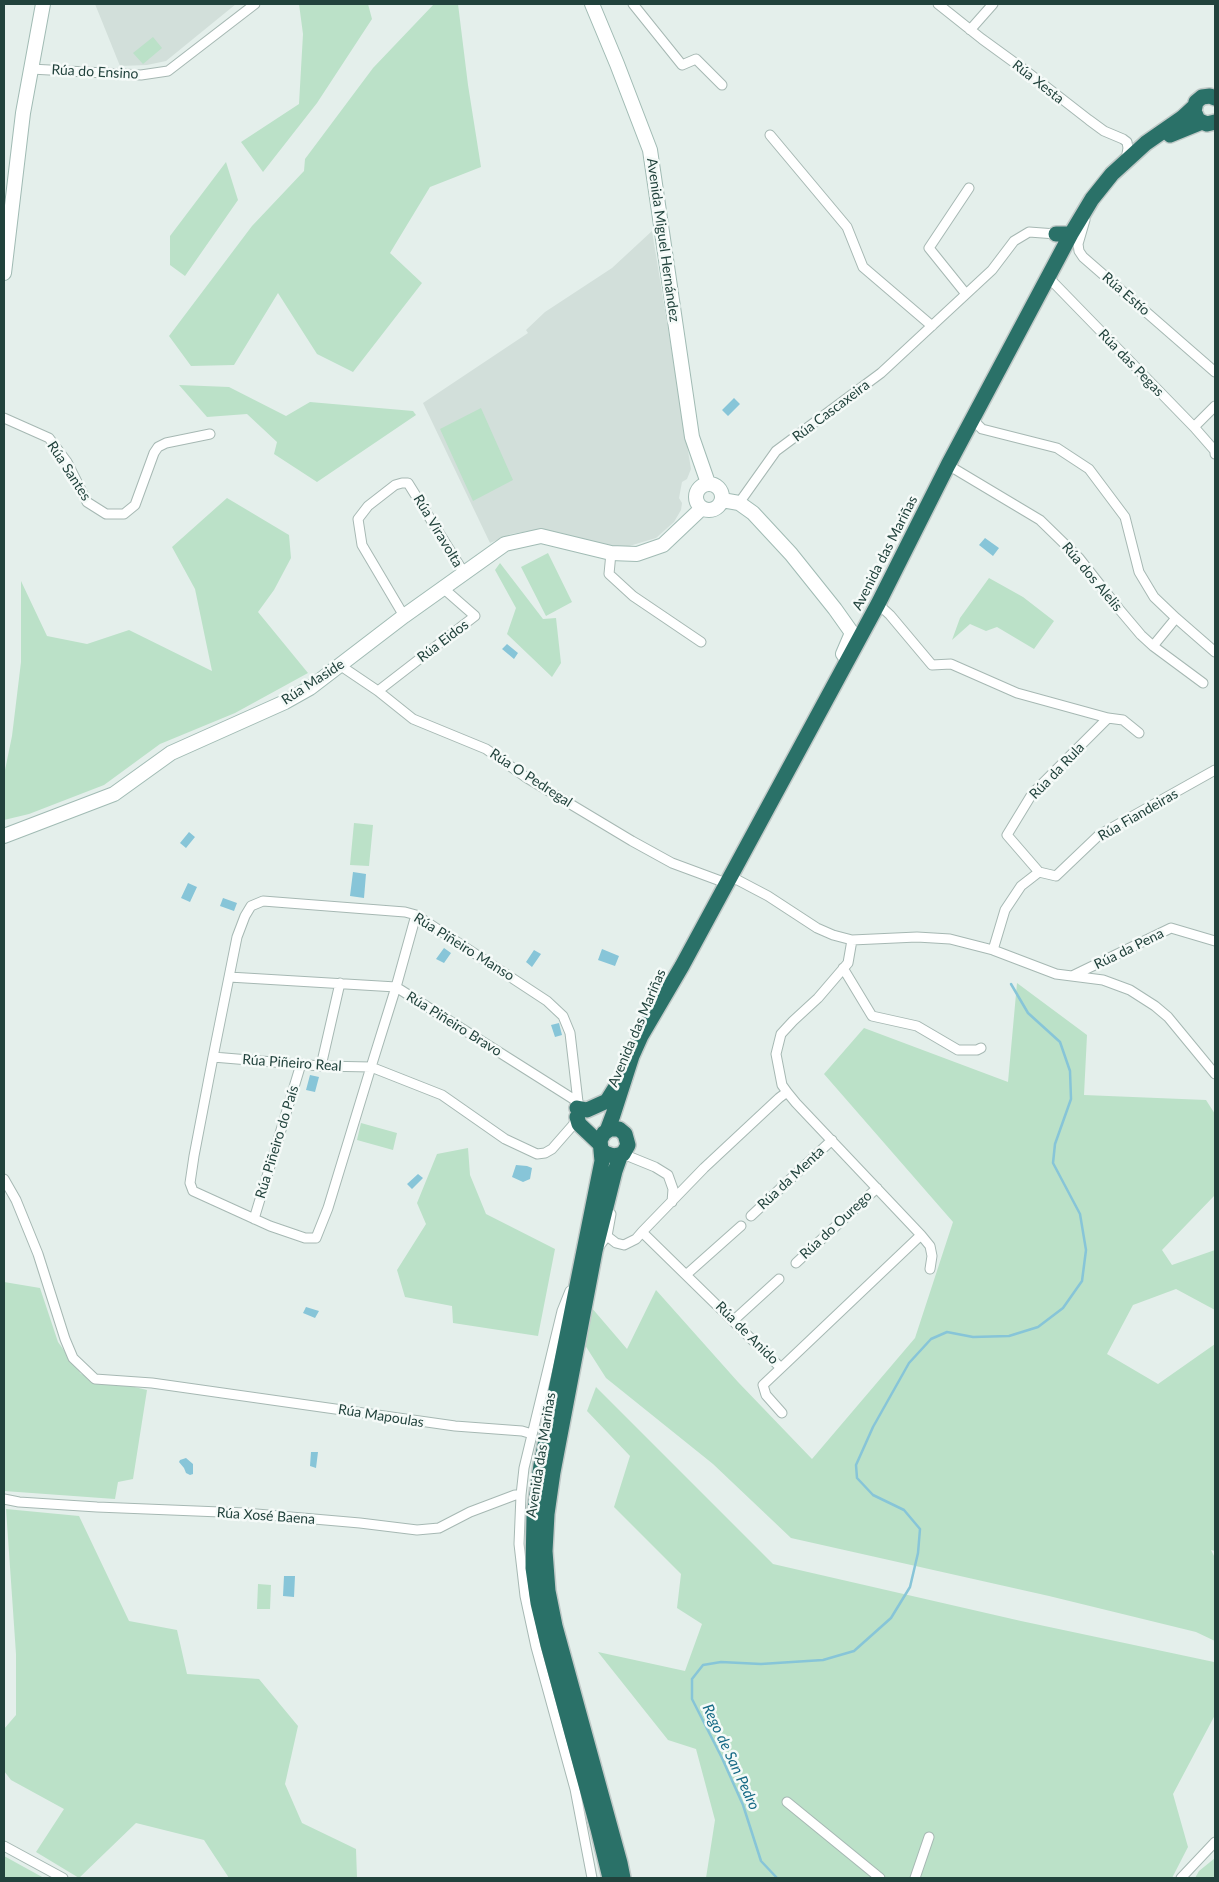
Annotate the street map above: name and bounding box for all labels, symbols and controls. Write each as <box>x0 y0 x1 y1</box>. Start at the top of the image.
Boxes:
street label: Rúa Xesta <box>1009 57 1067 107</box>
street label: Rúa do Ensino <box>51 61 139 83</box>
street label: Avenida Miguel Hernández <box>643 157 683 323</box>
street label: Rúa Estío <box>1099 269 1153 319</box>
street label: Rúa das Pegas <box>1095 326 1167 400</box>
street label: Rúa Cascaxeira <box>789 377 873 445</box>
street label: Rúa Santes <box>44 438 94 504</box>
street label: Rúa Viravolta <box>410 492 466 570</box>
street label: Avenida das Mariñas <box>849 493 921 613</box>
street label: Rúa dos Alelis <box>1058 539 1126 615</box>
street label: Rúa Eidos <box>414 616 472 666</box>
street label: Rúa Maside <box>279 656 347 708</box>
street label: Rúa da Rula <box>1026 739 1088 803</box>
street label: Rúa O Pedregal <box>487 745 575 811</box>
street label: Rúa Fiandeiras <box>1095 785 1181 845</box>
street label: Rúa Piñeiro Manso <box>411 909 517 985</box>
street label: Rúa da Pena <box>1091 925 1167 973</box>
street label: Avenida das Mariñas <box>605 967 669 1089</box>
street label: Rúa Piñeiro Bravo <box>403 988 505 1060</box>
street label: Rúa Piñeiro Real <box>242 1051 342 1075</box>
street label: Rúa Piñeiro do País <box>252 1083 302 1201</box>
street label: Rúa da Menta <box>754 1143 828 1213</box>
street label: Rúa do Ourego <box>796 1187 876 1263</box>
street label: Rúa de Anido <box>712 1298 782 1368</box>
street label: Avenida das Mariñas <box>523 1391 559 1519</box>
street label: Rúa Mapoulas <box>337 1401 425 1431</box>
street label: Rúa Xosé Baena <box>216 1504 316 1528</box>
water label: Rego de San Pedro <box>699 1701 763 1813</box>

